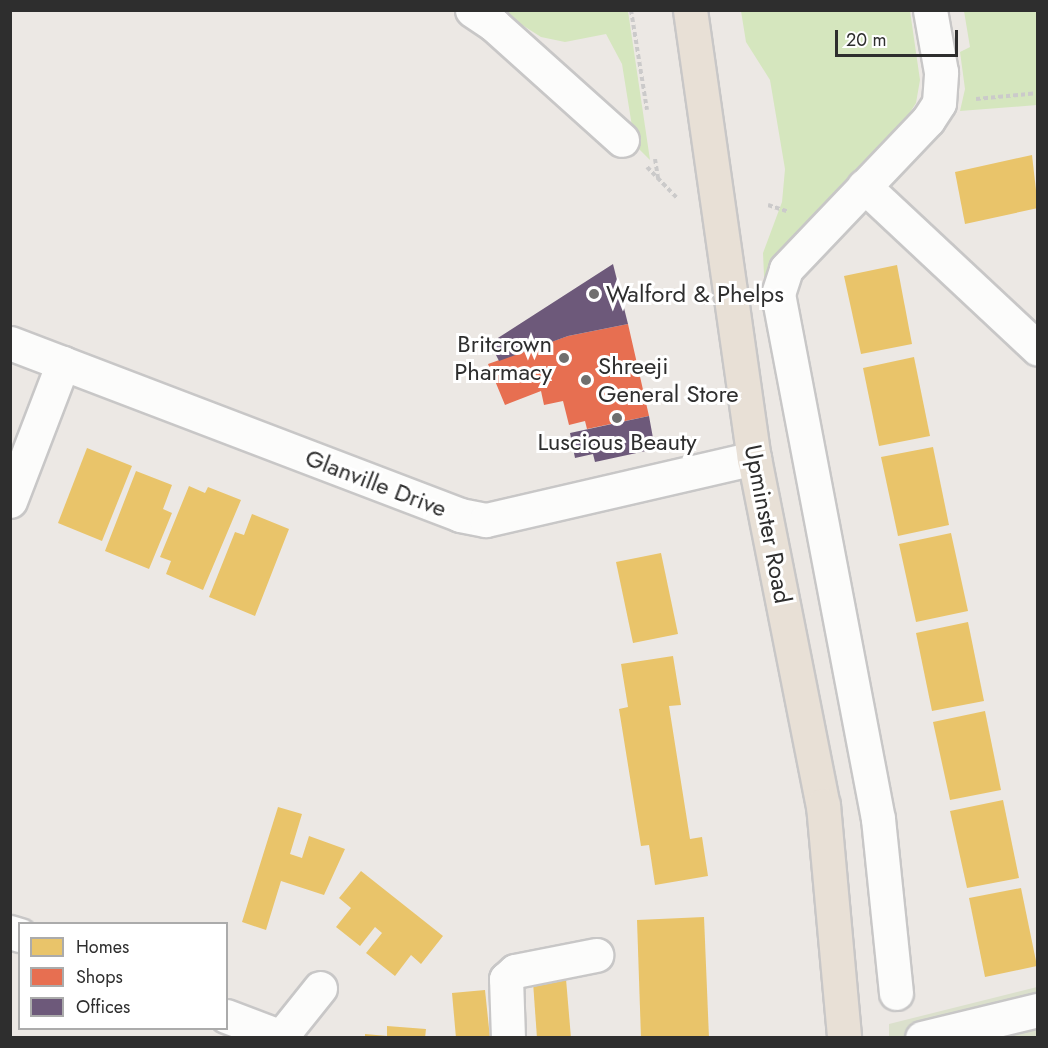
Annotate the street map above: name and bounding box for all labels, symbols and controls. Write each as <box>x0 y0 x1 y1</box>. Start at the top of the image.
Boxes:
scale bar <box>838 18 961 56</box>
text: 20 m <box>846 27 886 53</box>
place label: Walford & Phelps <box>606 280 784 308</box>
marker: Walford & Phelps <box>587 287 601 301</box>
place label: Britcrown Pharmacy <box>454 330 552 386</box>
marker: Britcrown Pharmacy <box>557 351 571 365</box>
place label: Shreeji General Store <box>598 352 739 408</box>
marker: Shreeji General Store <box>579 373 593 387</box>
marker: Luscious Beauty <box>610 411 624 425</box>
place label: Luscious Beauty <box>537 428 697 456</box>
street label: Upminster Road <box>738 442 798 606</box>
street label: Glanville Drive <box>301 443 451 523</box>
legend <box>18 922 228 1030</box>
text: Homes <box>76 934 129 960</box>
text: Shops <box>76 964 123 990</box>
text: Offices <box>76 994 130 1020</box>

